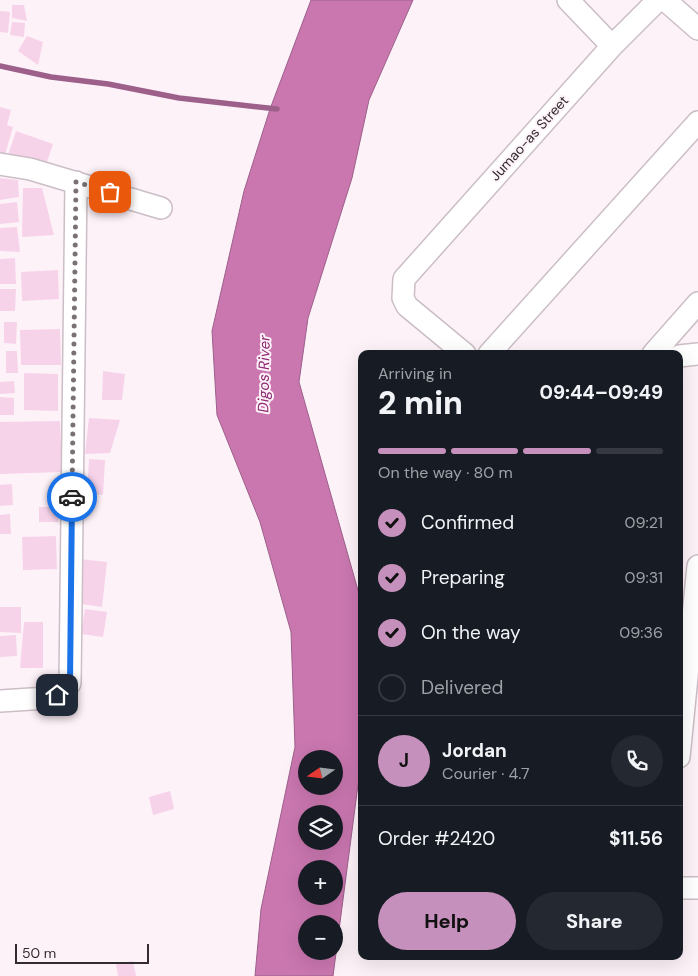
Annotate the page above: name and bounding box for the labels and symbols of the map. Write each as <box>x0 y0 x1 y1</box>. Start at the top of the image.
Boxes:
street label: Jumao-as Street <box>486 91 572 185</box>
pin <box>89 171 131 213</box>
water label: Digos River <box>253 335 275 413</box>
courier <box>47 472 97 522</box>
pin <box>36 674 78 716</box>
north arrow <box>298 750 342 795</box>
scale bar <box>15 941 149 964</box>

